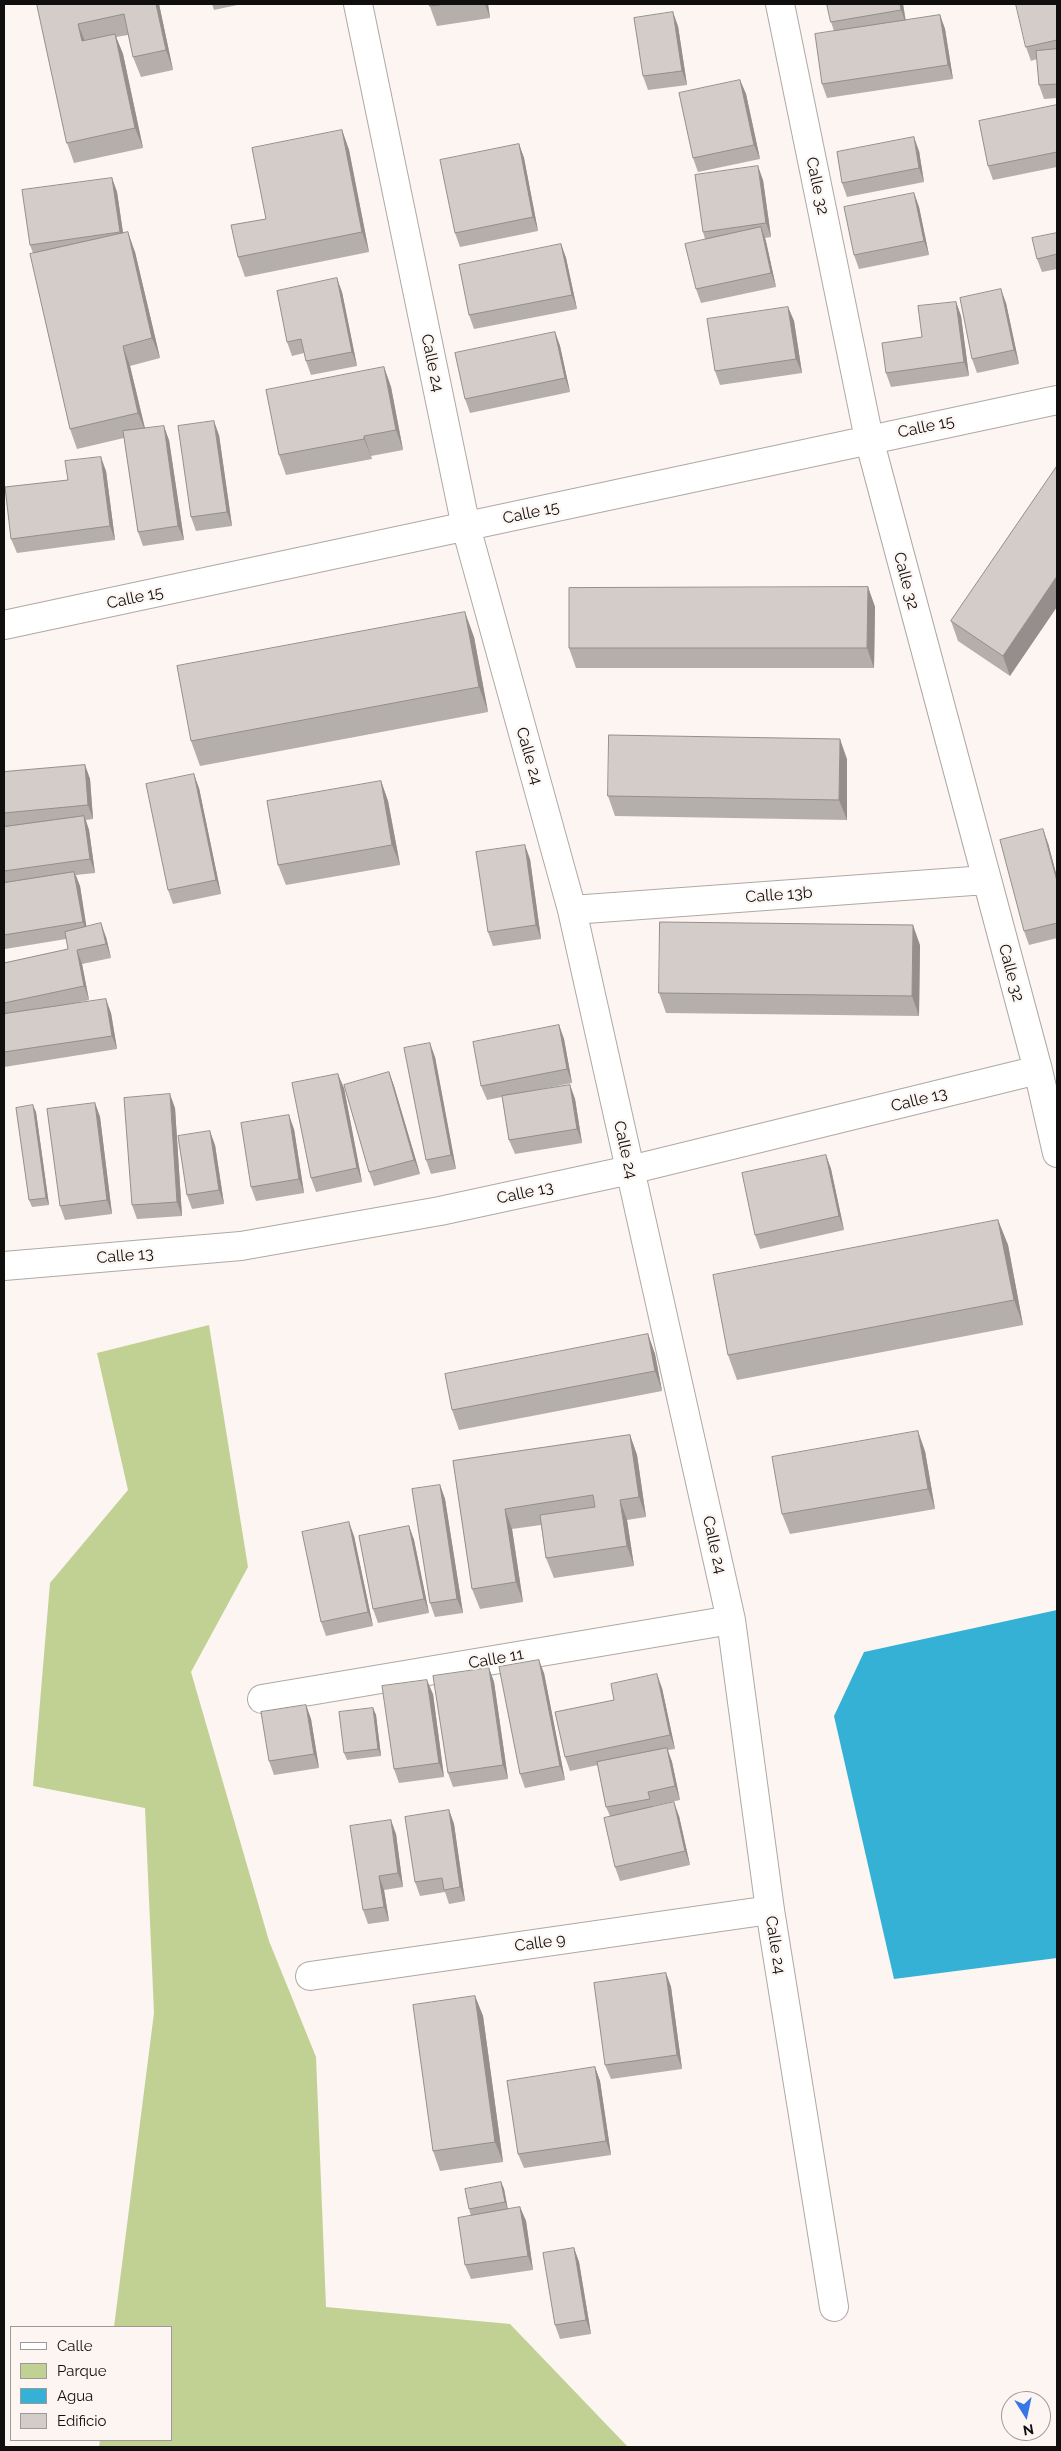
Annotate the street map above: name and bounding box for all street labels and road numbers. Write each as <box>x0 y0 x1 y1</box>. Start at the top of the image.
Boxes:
street label: Calle 32 <box>802 155 832 217</box>
street label: Calle 24 <box>416 332 448 394</box>
street label: Calle 15 <box>896 412 956 442</box>
street label: Calle 15 <box>501 498 561 528</box>
street label: Calle 32 <box>889 550 923 612</box>
street label: Calle 15 <box>105 583 165 613</box>
street label: Calle 24 <box>512 725 546 787</box>
street label: Calle 13b <box>745 883 813 907</box>
street label: Calle 32 <box>994 942 1028 1004</box>
street label: Calle 13 <box>889 1084 949 1116</box>
street label: Calle 24 <box>609 1119 641 1181</box>
street label: Calle 13 <box>495 1178 555 1208</box>
street label: Calle 13 <box>96 1244 154 1268</box>
street label: Calle 24 <box>698 1514 730 1576</box>
street label: Calle 11 <box>467 1645 525 1673</box>
street label: Calle 24 <box>761 1914 789 1976</box>
street label: Calle 9 <box>513 1930 567 1956</box>

